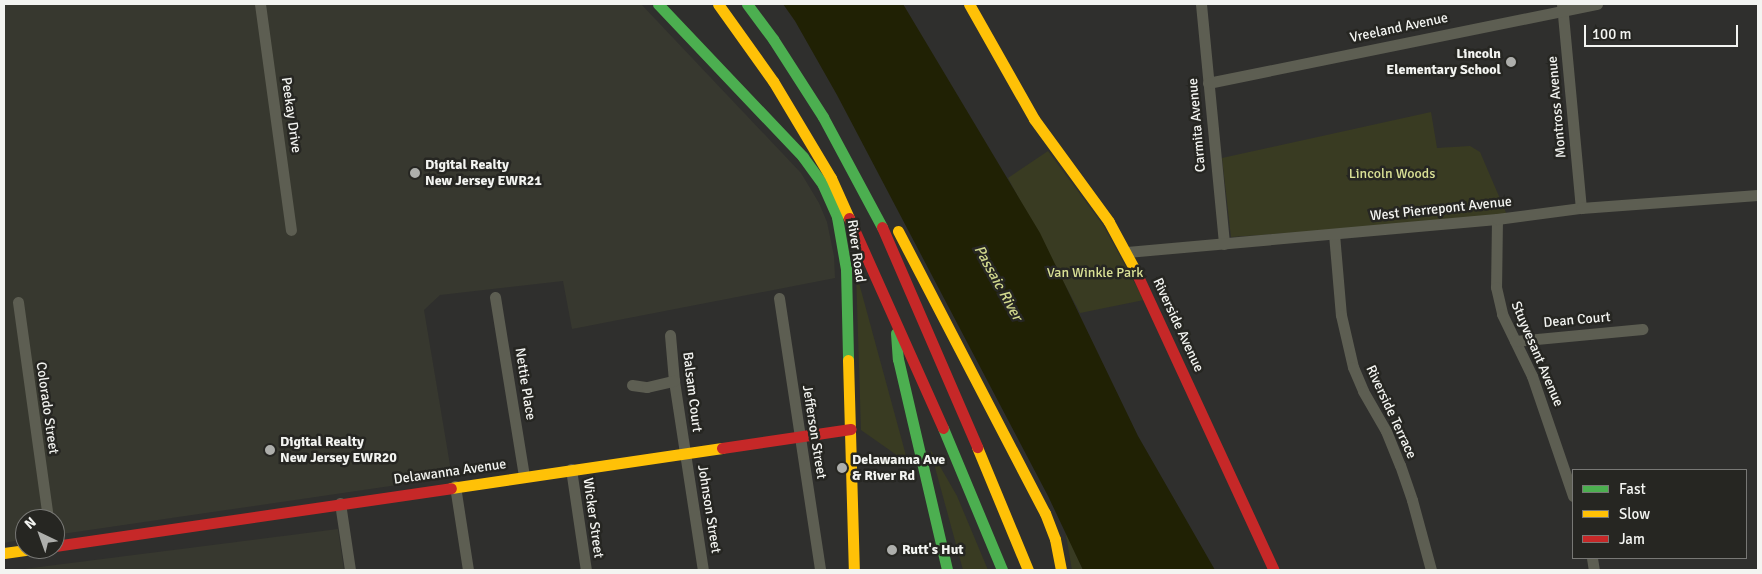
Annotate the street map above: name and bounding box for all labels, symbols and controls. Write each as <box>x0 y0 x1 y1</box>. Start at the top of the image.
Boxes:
street label: Vreeland Avenue <box>1348 9 1450 47</box>
scale bar <box>1587 15 1741 47</box>
text: 100 m <box>1592 25 1632 43</box>
place label: Lincoln Elementary School <box>1386 46 1501 78</box>
street label: Montross Avenue <box>1544 55 1570 159</box>
marker: Lincoln Elementary School <box>1505 56 1517 68</box>
street label: Peekay Drive <box>277 76 305 154</box>
street label: Carmita Avenue <box>1185 77 1209 173</box>
place label: Digital Realty New Jersey EWR21 <box>425 157 542 190</box>
park label: Lincoln Woods <box>1349 166 1435 182</box>
marker: Digital Realty New Jersey EWR21 <box>409 167 421 179</box>
street label: West Pierrepont Avenue <box>1369 193 1513 225</box>
street label: River Road <box>843 218 869 284</box>
water label: Passaic River <box>970 242 1026 324</box>
park label: Van Winkle Park <box>1047 265 1143 281</box>
street label: Riverside Avenue <box>1149 275 1207 375</box>
street label: Stuyvesant Avenue <box>1507 299 1567 409</box>
street label: Dean Court <box>1543 309 1611 331</box>
street label: Nettie Place <box>511 347 539 421</box>
street label: Balsam Court <box>679 351 705 433</box>
street label: Colorado Street <box>32 361 62 455</box>
street label: Riverside Terrace <box>1362 363 1420 461</box>
street label: Jefferson Street <box>798 384 830 480</box>
place label: Digital Realty New Jersey EWR20 <box>280 434 397 467</box>
marker: Digital Realty New Jersey EWR20 <box>264 444 276 456</box>
place label: Delawanna Ave & River Rd <box>852 452 945 484</box>
street label: Delawanna Avenue <box>393 456 507 488</box>
marker: Delawanna Ave & River Rd <box>836 462 848 474</box>
street label: Johnson Street <box>694 464 724 554</box>
legend <box>1572 469 1747 559</box>
street label: Wicker Street <box>579 477 607 559</box>
text: Fast <box>1619 480 1646 498</box>
text: Slow <box>1619 505 1650 523</box>
north arrow <box>15 509 65 559</box>
text: N <box>21 514 40 533</box>
text: Jam <box>1619 530 1645 548</box>
place label: Rutt's Hut <box>902 542 964 558</box>
marker: Rutt's Hut <box>886 544 898 556</box>

